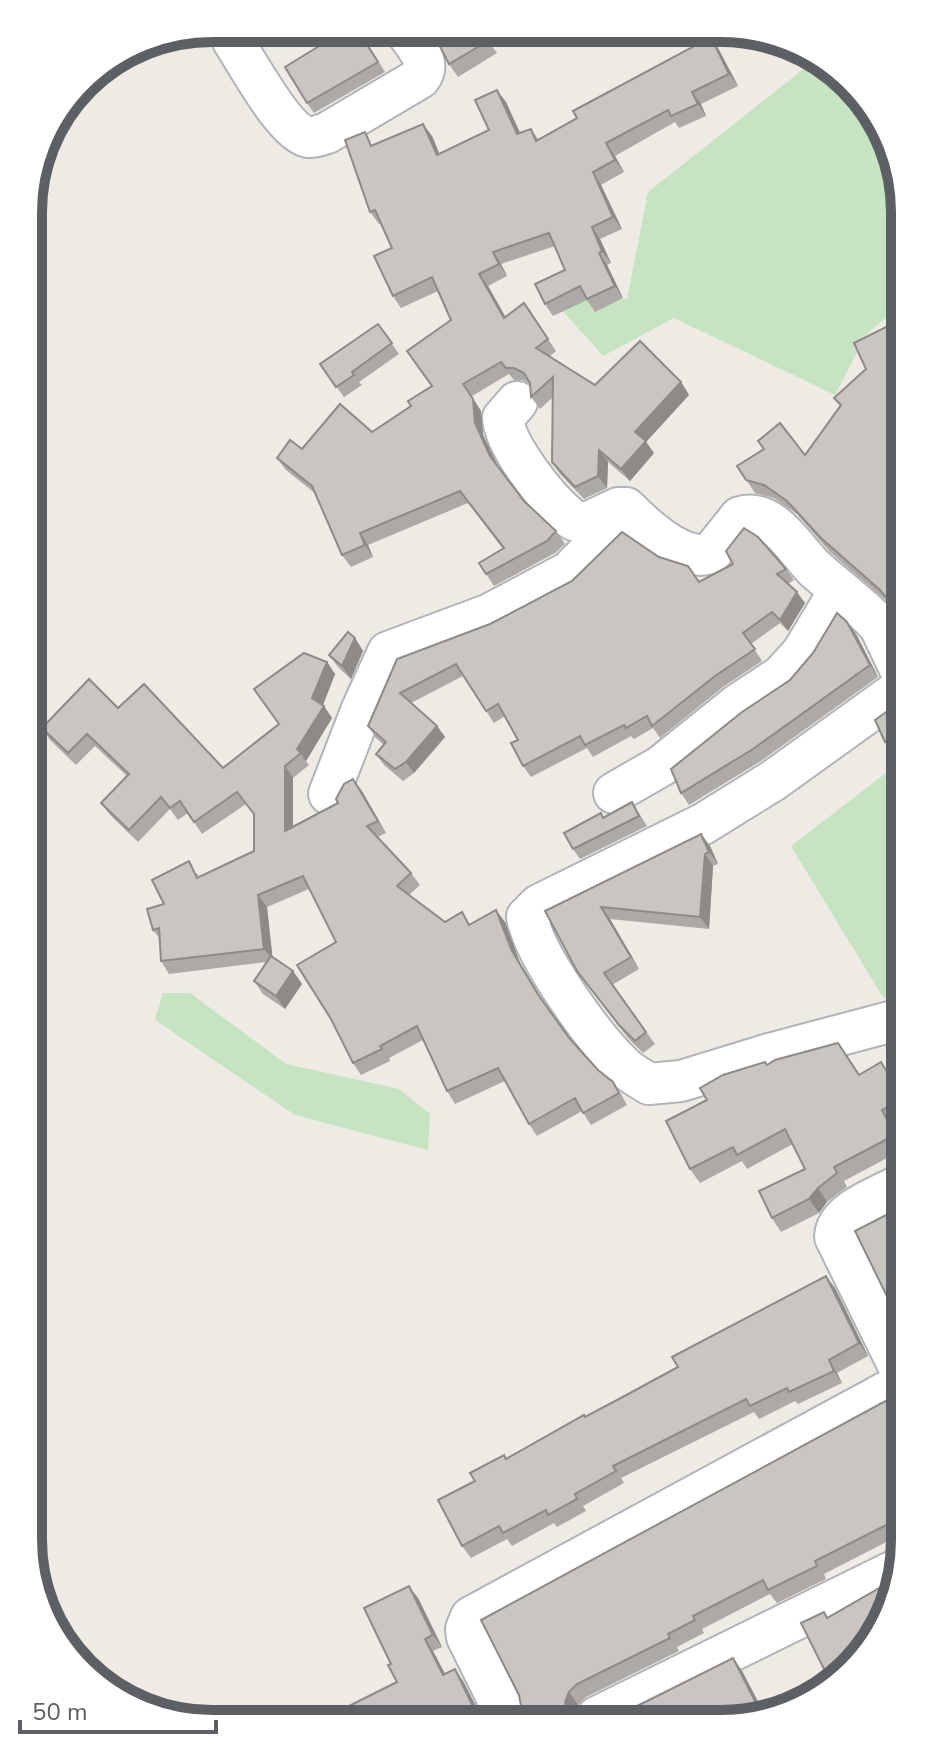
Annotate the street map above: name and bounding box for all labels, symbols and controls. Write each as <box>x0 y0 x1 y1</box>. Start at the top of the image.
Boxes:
scale bar <box>20 1684 216 1734</box>
text: 50 m <box>32 1696 88 1728</box>

